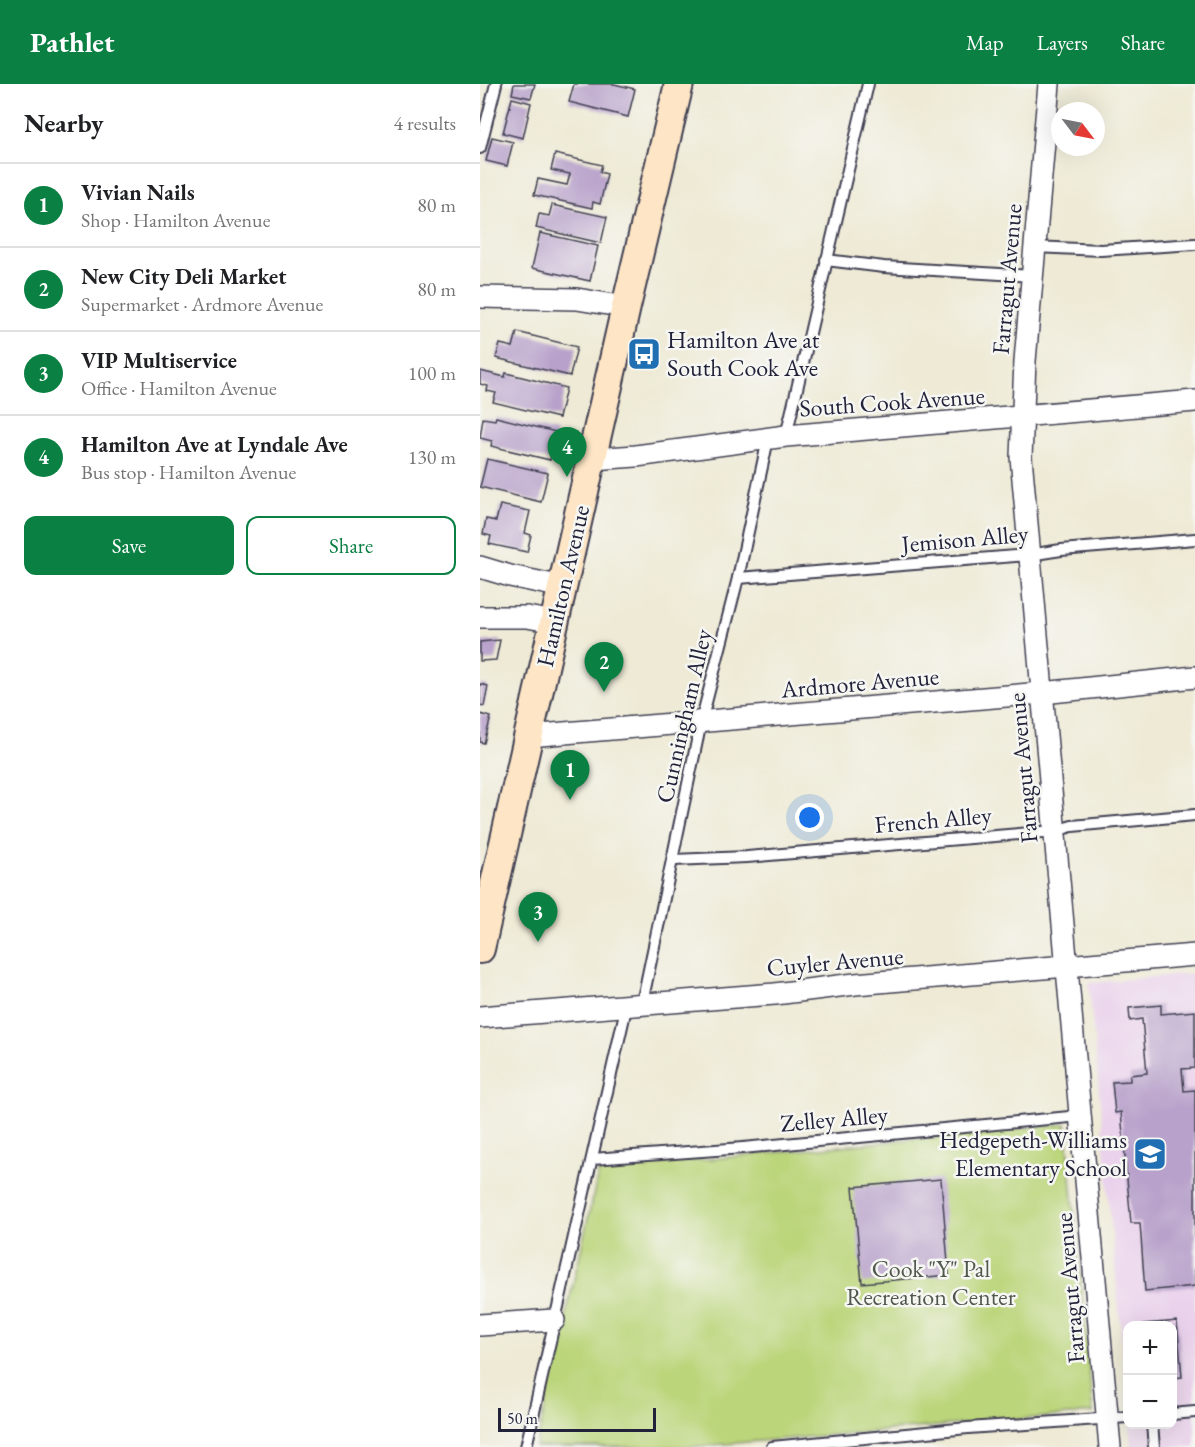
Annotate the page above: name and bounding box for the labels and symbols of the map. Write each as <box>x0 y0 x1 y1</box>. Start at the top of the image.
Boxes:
north arrow <box>1051 102 1105 156</box>
street label: Farragut Avenue <box>984 202 1029 356</box>
place label: Hamilton Ave at South Cook Ave <box>667 324 820 383</box>
bus stop icon: Hamilton Ave at South Cook Ave <box>626 336 662 372</box>
street label: South Cook Avenue <box>798 380 986 423</box>
pin: 4 <box>548 428 586 477</box>
street label: Hamilton Avenue <box>529 502 596 670</box>
street label: Jemison Alley <box>898 517 1030 560</box>
street label: Cunningham Alley <box>648 625 719 806</box>
pin: 2 <box>584 642 624 692</box>
street label: Ardmore Avenue <box>779 660 940 705</box>
street label: Farragut Avenue <box>1000 691 1045 845</box>
pin: 1 <box>550 750 590 800</box>
street label: French Alley <box>873 799 993 840</box>
your location <box>795 803 824 832</box>
pin: 3 <box>518 892 558 942</box>
street label: Cuyler Avenue <box>765 940 905 983</box>
street label: Zelley Alley <box>779 1098 890 1139</box>
place label: Hedgepeth-Williams Elementary School <box>939 1124 1127 1183</box>
school or university icon: Hedgepeth-Williams Elementary School <box>1132 1136 1168 1172</box>
street label: Farragut Avenue <box>1047 1211 1092 1365</box>
park label: Cook "Y" Pal Recreation Center <box>846 1253 1016 1312</box>
scale bar <box>498 1405 656 1432</box>

